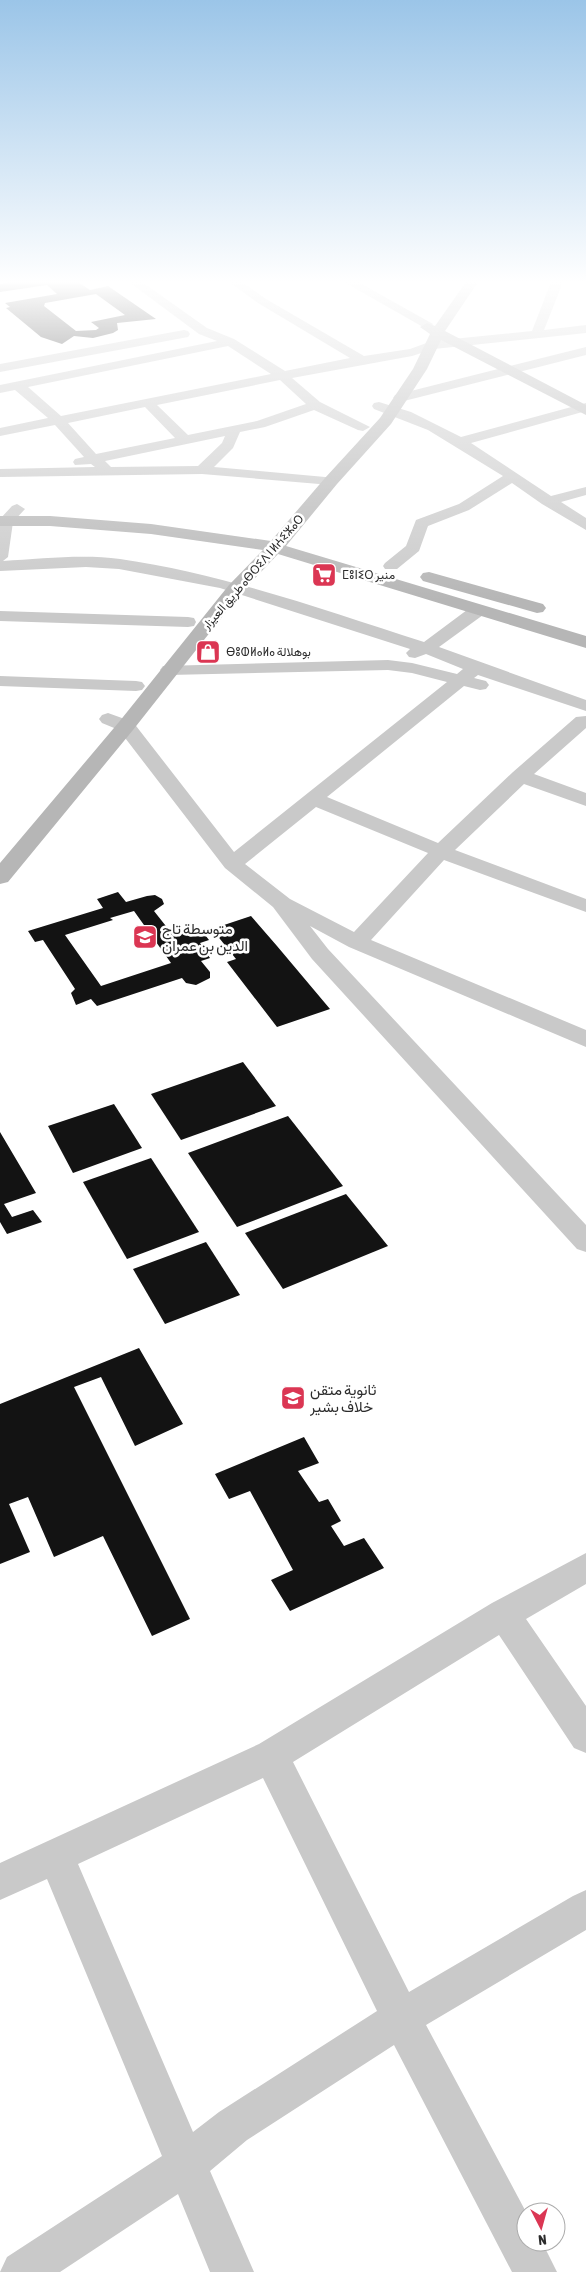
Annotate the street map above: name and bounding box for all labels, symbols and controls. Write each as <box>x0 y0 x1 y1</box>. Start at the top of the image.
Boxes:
street label: طريق العيزار ⴰⴱⵔⵉⴷ ⵏ ⵍⵄⵉⵣⴰⵔ <box>199 512 307 634</box>
supermarket icon: ⵎⵓⵏⵉⵔ منير <box>311 562 337 588</box>
place label: ⵎⵓⵏⵉⵔ منير <box>342 568 395 583</box>
shop icon: ⴱⵓⵀⵍⴰⵍⴰ بوهلالة <box>195 639 221 665</box>
place label: ⴱⵓⵀⵍⴰⵍⴰ بوهلالة <box>226 645 311 660</box>
place label: متوسطة تاج الدين بن عمران <box>162 920 248 956</box>
school or university icon: متوسطة تاج الدين بن عمران <box>132 924 158 950</box>
place label: ثانوية متقن خلاف بشير <box>309 1381 376 1416</box>
school or university icon: ثانوية متقن خلاف بشير <box>280 1385 306 1411</box>
north arrow <box>516 2202 566 2252</box>
text: N <box>537 2232 547 2248</box>

